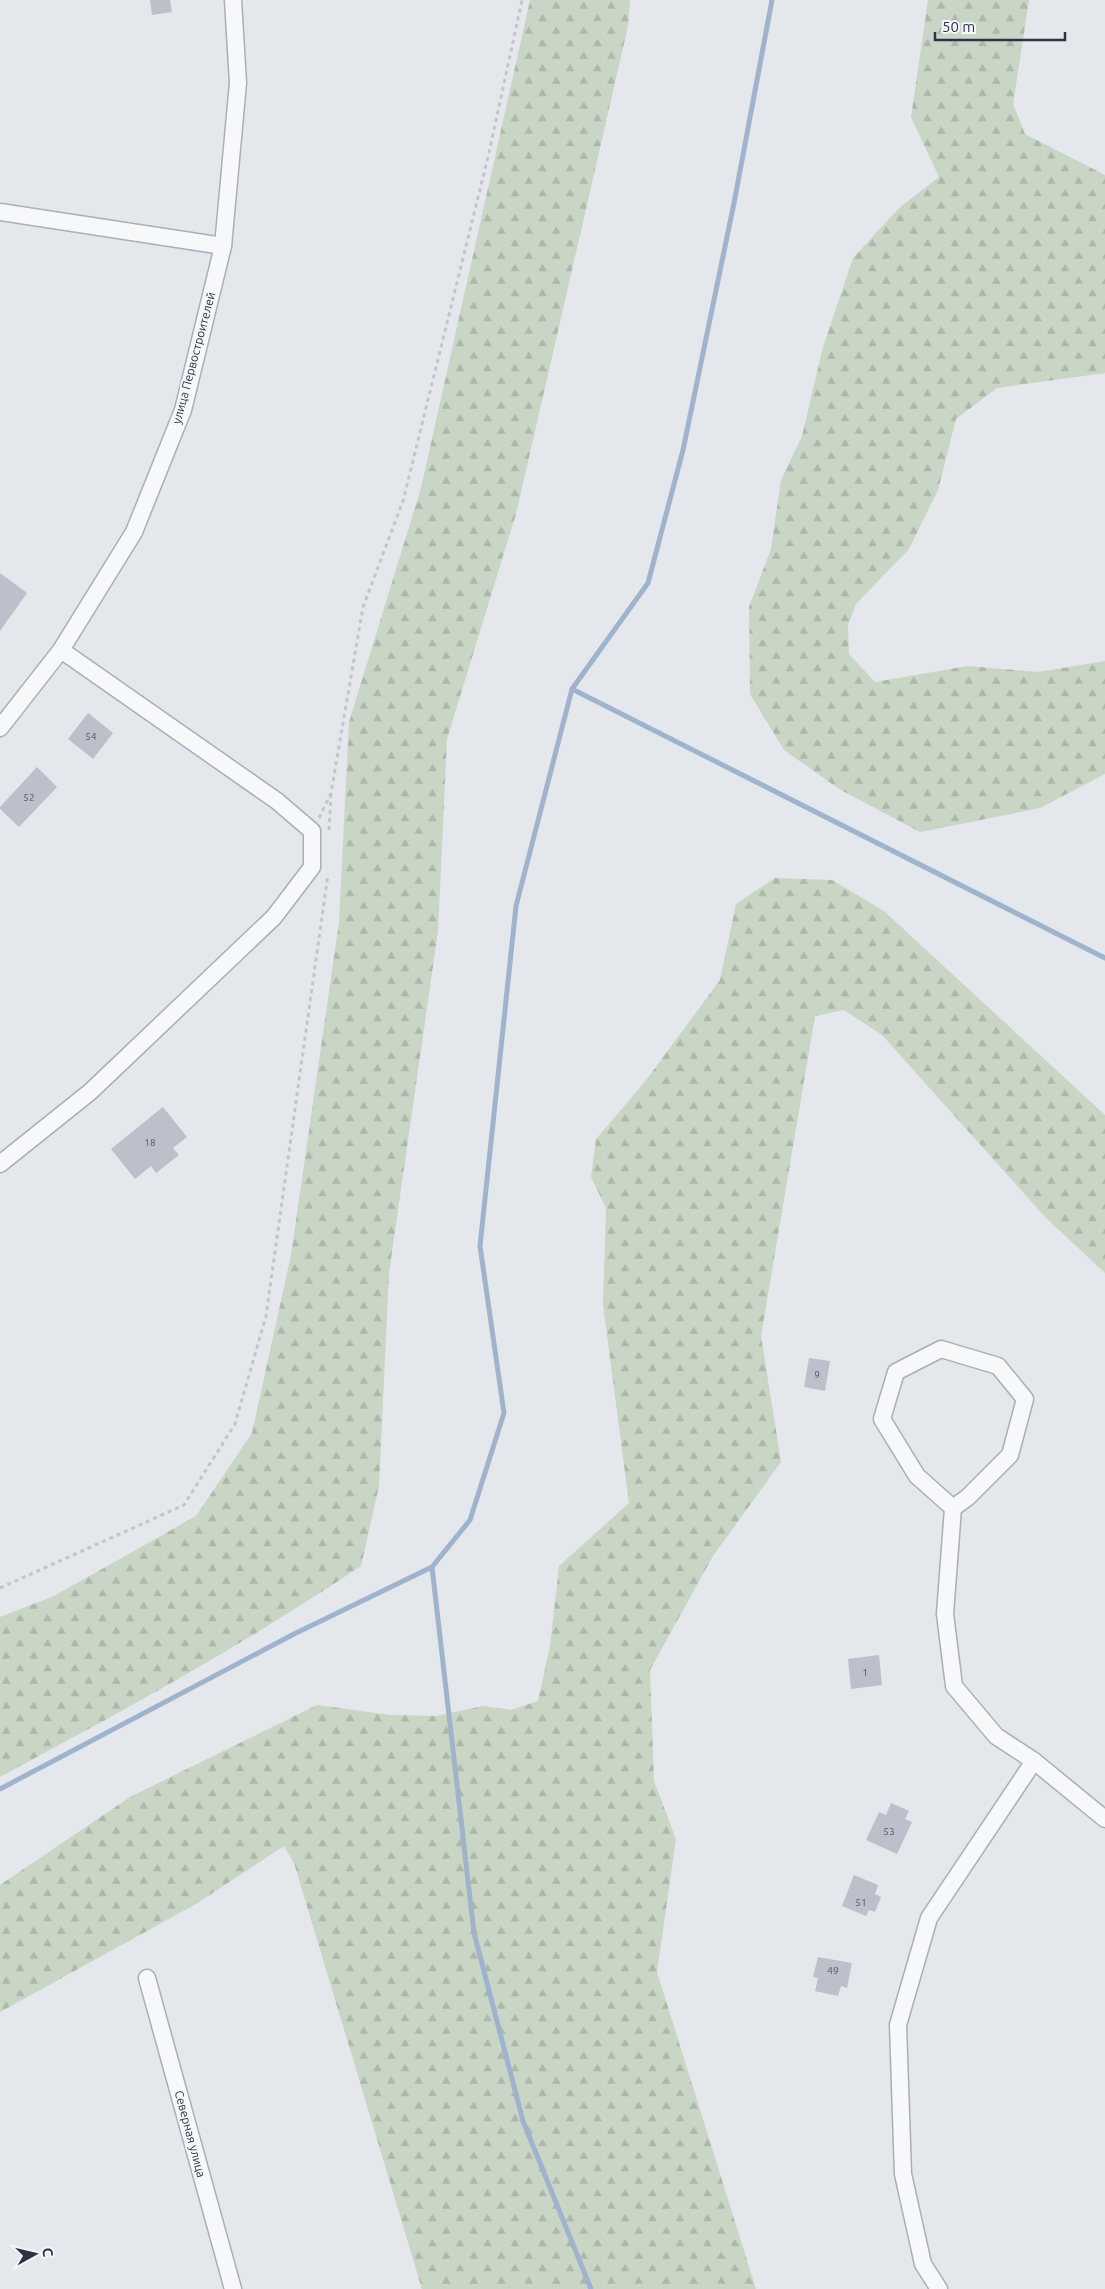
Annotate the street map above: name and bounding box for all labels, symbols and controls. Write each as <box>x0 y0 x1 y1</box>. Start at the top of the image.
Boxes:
scale bar <box>935 10 1065 42</box>
text: 50 m <box>942 18 975 35</box>
street label: улица Первостроителей <box>170 290 217 425</box>
house number: 54 <box>85 731 97 742</box>
house number: 52 <box>23 792 35 803</box>
house number: 18 <box>144 1137 156 1148</box>
house number: 9 <box>814 1369 820 1380</box>
house number: 1 <box>862 1667 868 1678</box>
house number: 53 <box>883 1826 895 1837</box>
house number: 51 <box>855 1897 867 1908</box>
house number: 49 <box>827 1965 839 1976</box>
street label: Северная улица <box>173 2089 208 2179</box>
north arrow <box>10 2229 60 2279</box>
text: С <box>39 2247 56 2258</box>

